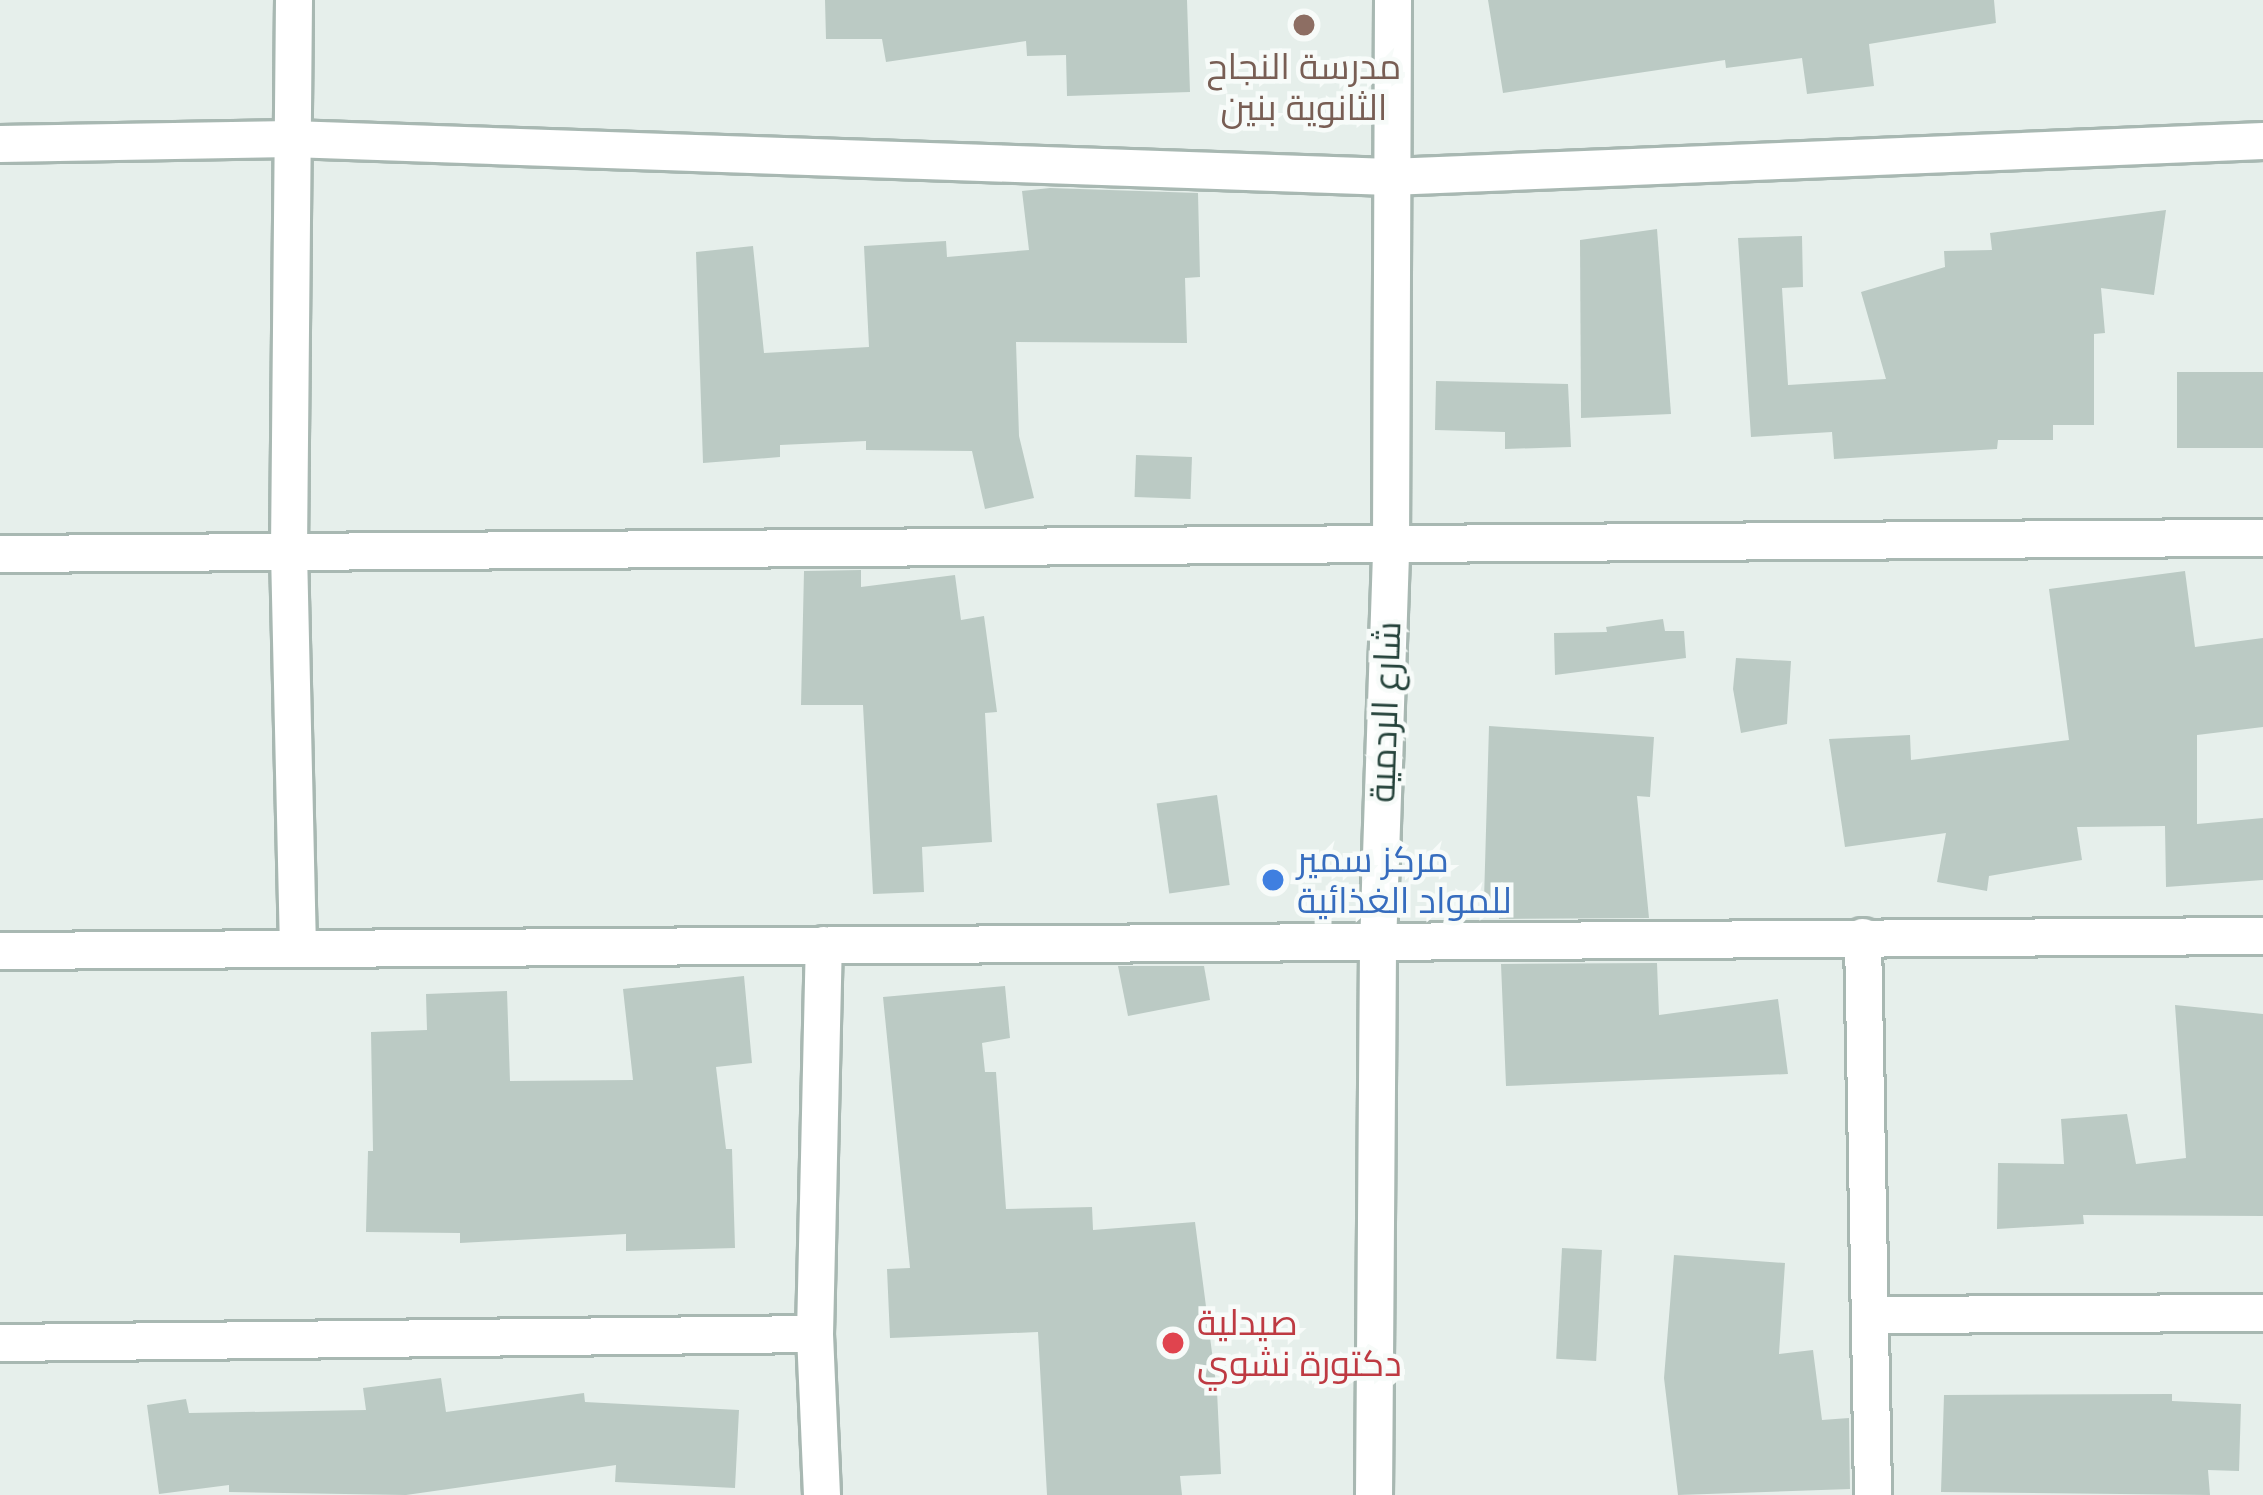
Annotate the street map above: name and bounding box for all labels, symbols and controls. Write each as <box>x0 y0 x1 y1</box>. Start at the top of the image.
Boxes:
marker: مدرسة النجاح الثانوية بنين <box>1291 12 1317 38</box>
place label: مدرسة النجاح الثانوية بنين <box>1207 44 1401 129</box>
street label: شارع الردمية <box>1360 621 1410 803</box>
place label: مركز سمير للمواد الغذائية <box>1297 837 1512 922</box>
marker: مركز سمير للمواد الغذائية <box>1260 867 1286 893</box>
place label: صيدلية دكتورة نشوي <box>1197 1300 1402 1385</box>
marker: صيدلية دكتورة نشوي <box>1160 1330 1186 1356</box>

